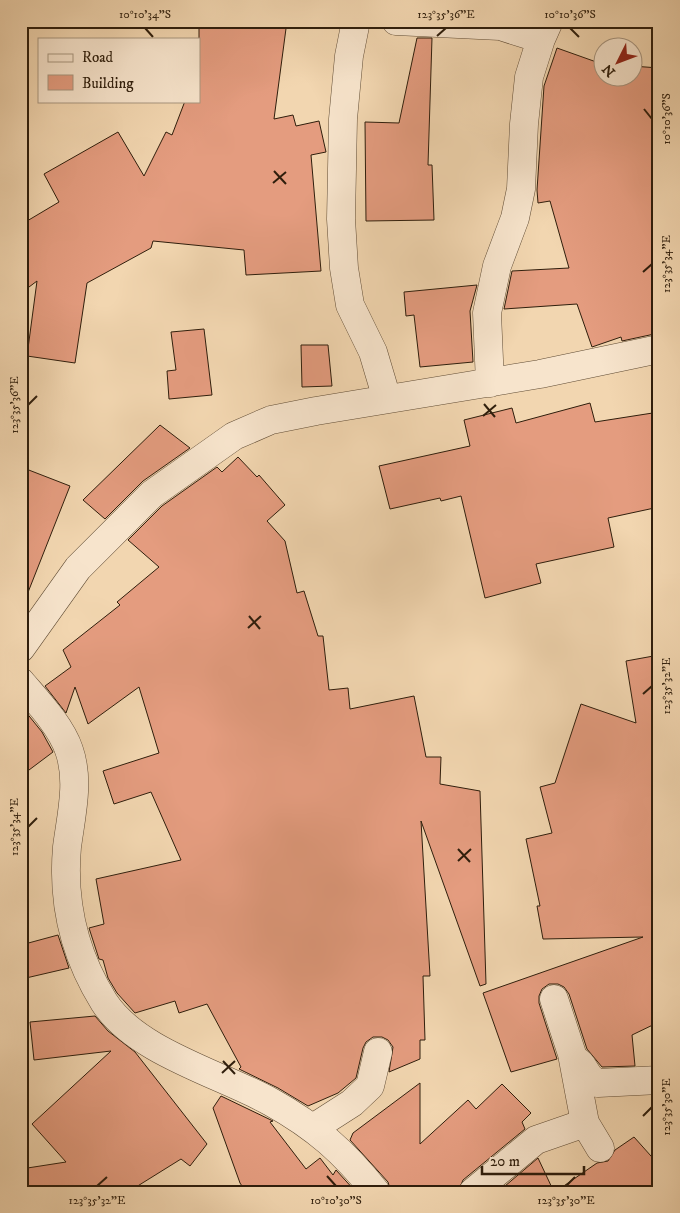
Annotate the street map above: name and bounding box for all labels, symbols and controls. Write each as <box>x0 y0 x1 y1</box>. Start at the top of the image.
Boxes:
text: 10°10'34"S <box>119 7 171 22</box>
text: 123°35'36"E <box>417 7 475 22</box>
text: 10°10'36"S <box>544 7 596 22</box>
legend <box>38 38 200 102</box>
north arrow <box>592 38 642 88</box>
text: Road <box>82 48 114 67</box>
text: N <box>598 59 620 80</box>
text: Building <box>82 74 134 93</box>
text: 10°10'36"S <box>659 93 674 145</box>
text: 123°35'34"E <box>659 235 674 293</box>
text: 123°35'36"E <box>7 376 22 434</box>
text: 123°35'32"E <box>659 657 674 714</box>
text: 123°35'34"E <box>7 798 22 856</box>
text: 123°35'30"E <box>659 1078 674 1136</box>
scale bar <box>482 1143 585 1175</box>
text: 20 m <box>490 1152 520 1171</box>
text: 123°35'32"E <box>69 1193 126 1208</box>
text: 10°10'30"S <box>310 1193 362 1208</box>
text: 123°35'30"E <box>537 1193 595 1208</box>

